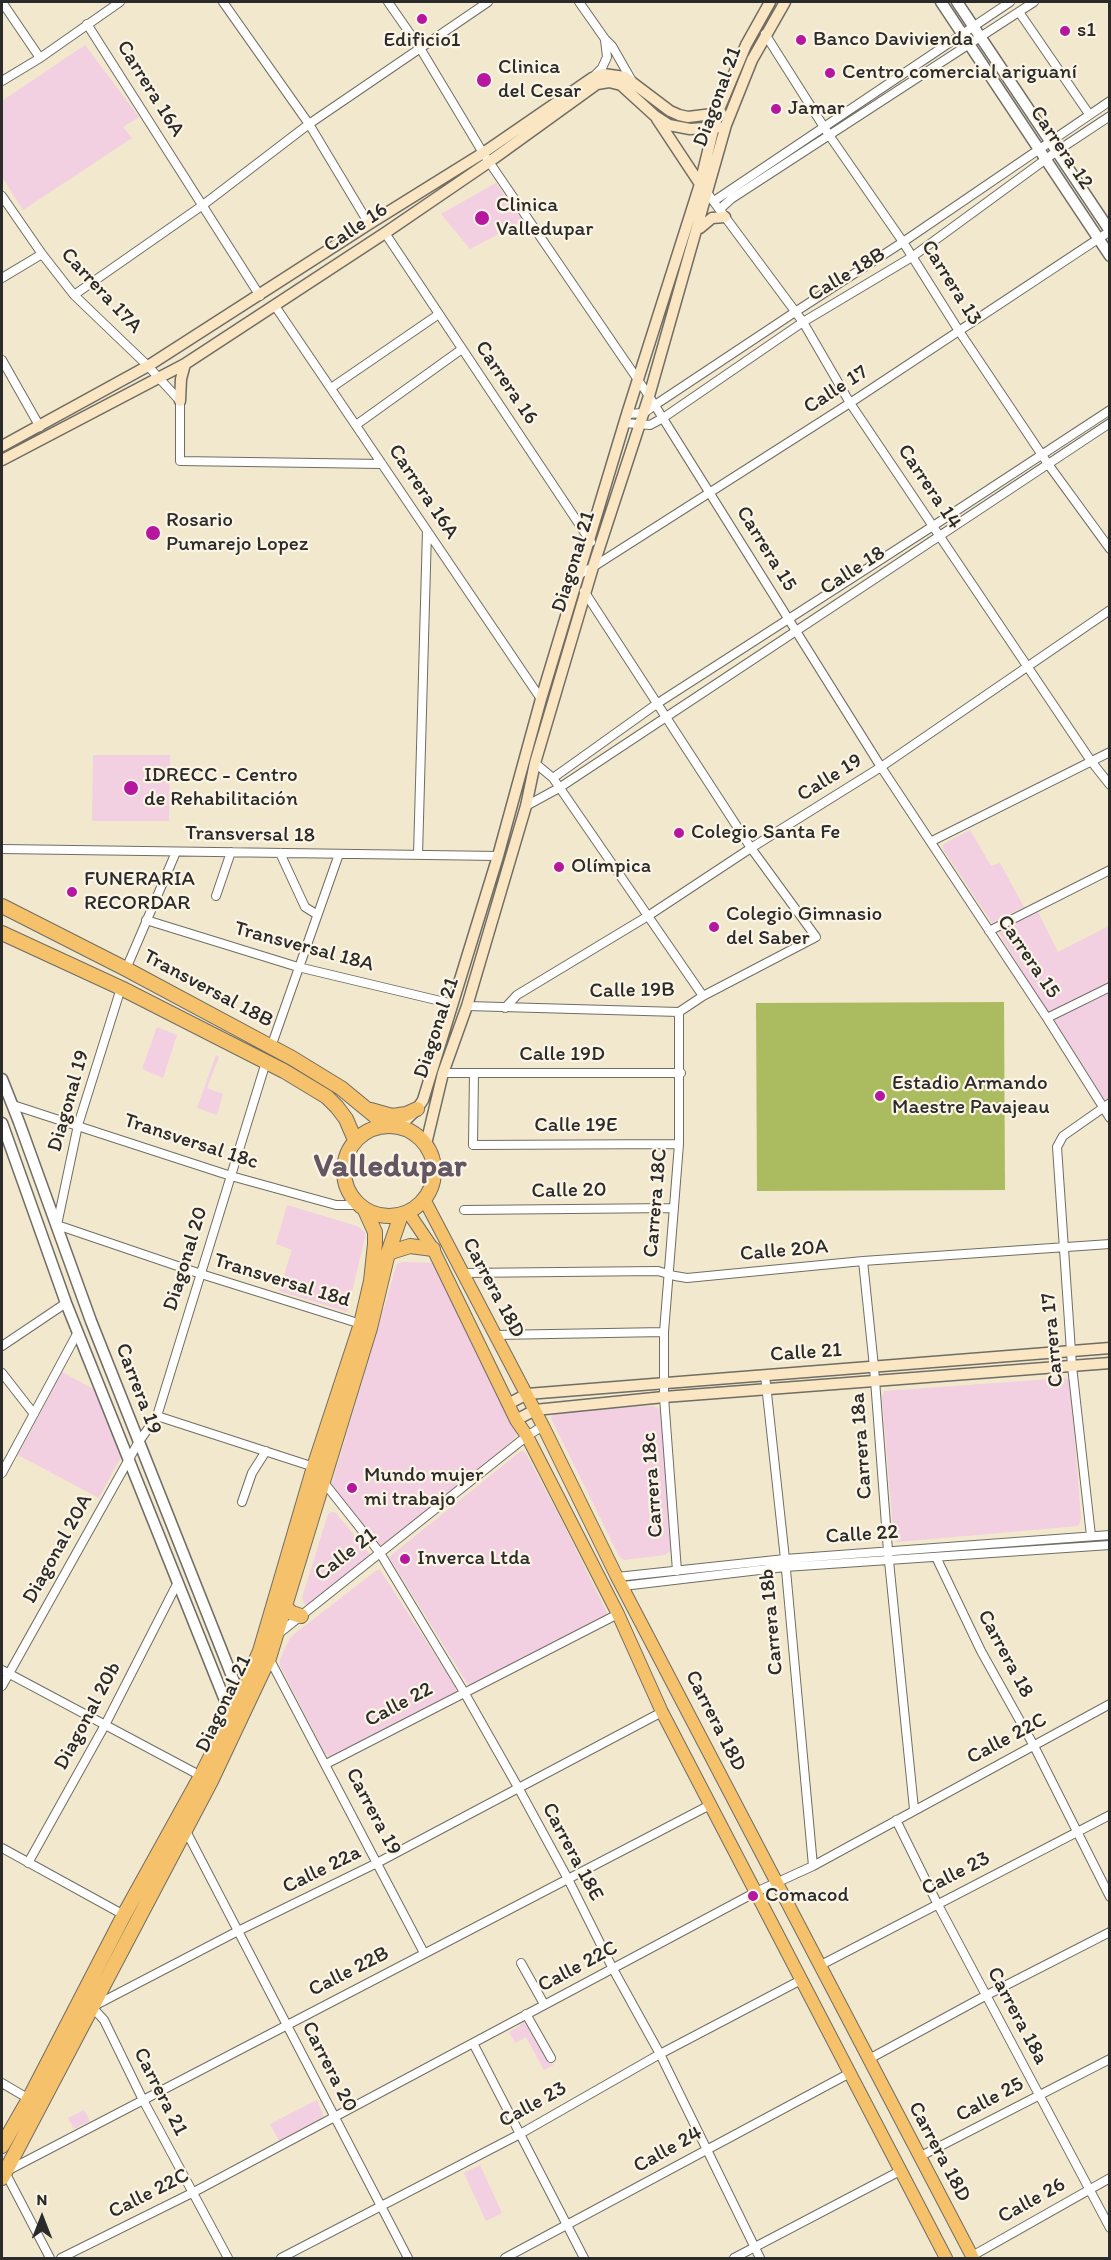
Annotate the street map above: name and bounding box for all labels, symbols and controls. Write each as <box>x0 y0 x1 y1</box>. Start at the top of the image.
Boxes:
marker: Edificio1 <box>415 12 429 26</box>
place label: s1 <box>1077 18 1096 44</box>
marker: s1 <box>1058 24 1072 38</box>
place label: Banco Davivienda <box>813 27 973 53</box>
place label: Edificio1 <box>383 28 461 54</box>
marker: Banco Davivienda <box>794 33 808 47</box>
street label: Carrera 16A <box>110 36 190 142</box>
street label: Diagonal 21 <box>688 44 748 150</box>
place label: Clinica del Cesar <box>498 55 581 105</box>
place label: Centro comercial ariguaní <box>842 60 1077 86</box>
marker: Centro comercial ariguaní <box>823 66 837 80</box>
marker: Clinica del Cesar <box>475 71 493 89</box>
place label: Jamar <box>788 96 845 122</box>
street label: Carrera 12 <box>1024 101 1098 195</box>
marker: Jamar <box>769 102 783 116</box>
place label: Clinica Valledupar <box>496 193 593 243</box>
street label: Calle 16 <box>319 197 393 259</box>
marker: Clinica Valledupar <box>473 209 491 227</box>
street label: Carrera 13 <box>915 236 987 330</box>
street label: Calle 18B <box>804 242 890 308</box>
street label: Carrera 17A <box>55 243 147 339</box>
street label: Carrera 16 <box>469 336 543 430</box>
street label: Calle 17 <box>799 360 873 420</box>
street label: Carrera 16A <box>382 440 464 544</box>
street label: Carrera 14 <box>891 440 967 534</box>
street label: Carrera 15 <box>730 502 802 596</box>
place label: Rosario Pumarejo Lopez <box>166 508 308 558</box>
street label: Diagonal 21 <box>547 508 601 616</box>
marker: Rosario Pumarejo Lopez <box>144 524 162 542</box>
street label: Calle 18 <box>816 541 890 601</box>
street label: Calle 19 <box>793 748 867 808</box>
place label: IDRECC - Centro de Rehabilitación <box>144 763 298 813</box>
marker: IDRECC - Centro de Rehabilitación <box>122 779 140 797</box>
place label: Colegio Santa Fe <box>691 820 840 846</box>
street label: Transversal 18 <box>185 821 315 849</box>
marker: Colegio Santa Fe <box>672 826 686 840</box>
place label: Olímpica <box>571 854 651 880</box>
marker: Olímpica <box>552 860 566 874</box>
place label: FUNERARIA RECORDAR <box>84 867 195 917</box>
marker: FUNERARIA RECORDAR <box>65 885 79 899</box>
place label: Colegio Gimnasio del Saber <box>726 902 882 952</box>
street label: Carrera 15 <box>991 910 1065 1004</box>
street label: Transversal 18A <box>231 916 377 978</box>
marker: Colegio Gimnasio del Saber <box>707 920 721 934</box>
street label: Transversal 18B <box>139 944 277 1034</box>
street label: Diagonal 21 <box>409 974 465 1082</box>
street label: Calle 19B <box>589 978 675 1004</box>
street label: Calle 19D <box>519 1042 605 1068</box>
street label: Diagonal 19 <box>42 1047 96 1155</box>
place label: Estadio Armando Maestre Pavajeau <box>892 1071 1050 1121</box>
marker: Estadio Armando Maestre Pavajeau <box>873 1089 887 1103</box>
street label: Transversal 18c <box>121 1108 261 1176</box>
street label: Calle 19E <box>534 1113 618 1139</box>
street label: Carrera 18C <box>639 1147 673 1259</box>
district label: Valledupar <box>313 1148 467 1188</box>
street label: Calle 20 <box>531 1178 607 1204</box>
street label: Diagonal 20 <box>158 1204 214 1314</box>
street label: Carrera 18D <box>456 1234 530 1342</box>
street label: Calle 20A <box>739 1235 829 1267</box>
street label: Transversal 18d <box>211 1248 353 1314</box>
street label: Carrera 17 <box>1036 1292 1070 1388</box>
street label: Calle 21 <box>769 1338 843 1368</box>
street label: Carrera 19 <box>109 1340 167 1438</box>
street label: Carrera 18a <box>846 1392 878 1500</box>
street label: Carrera 18c <box>637 1431 669 1539</box>
place label: Mundo mujer mi trabajo <box>364 1463 483 1513</box>
marker: Mundo mujer mi trabajo <box>345 1481 359 1495</box>
street label: Diagonal 20A <box>18 1490 98 1608</box>
street label: Calle 22 <box>825 1520 899 1550</box>
street label: Calle 21 <box>310 1523 382 1587</box>
place label: Inverca Ltda <box>417 1546 530 1572</box>
marker: Inverca Ltda <box>398 1552 412 1566</box>
street label: Carrera 18b <box>755 1568 789 1676</box>
street label: Carrera 18 <box>971 1606 1039 1702</box>
street label: Diagonal 21 <box>190 1651 258 1757</box>
street label: Diagonal 20b <box>49 1658 127 1774</box>
street label: Carrera 18D <box>679 1666 751 1776</box>
street label: Calle 22 <box>361 1677 437 1733</box>
street label: Calle 22C <box>963 1708 1051 1770</box>
street label: Carrera 19 <box>339 1764 407 1860</box>
street label: Carrera 18E <box>536 1799 608 1905</box>
street label: Calle 22a <box>279 1840 365 1900</box>
street label: Calle 23 <box>918 1846 994 1902</box>
place label: Comacod <box>765 1883 849 1909</box>
marker: Comacod <box>746 1889 760 1903</box>
street label: Calle 22C <box>534 1936 622 1998</box>
street label: Calle 22B <box>305 1941 393 2003</box>
street label: Carrera 18a <box>981 1963 1053 2069</box>
street label: Carrera 20 <box>295 2017 363 2117</box>
street label: Carrera 21 <box>127 2044 193 2140</box>
street label: Calle 25 <box>952 2072 1028 2128</box>
street label: Calle 23 <box>495 2076 571 2134</box>
street label: Carrera 18D <box>902 2098 976 2206</box>
street label: Calle 24 <box>629 2121 707 2179</box>
street label: Calle 22C <box>105 2163 193 2225</box>
street label: Calle 26 <box>994 2172 1070 2230</box>
north arrow <box>12 2188 72 2248</box>
text: N <box>37 2190 47 2209</box>

